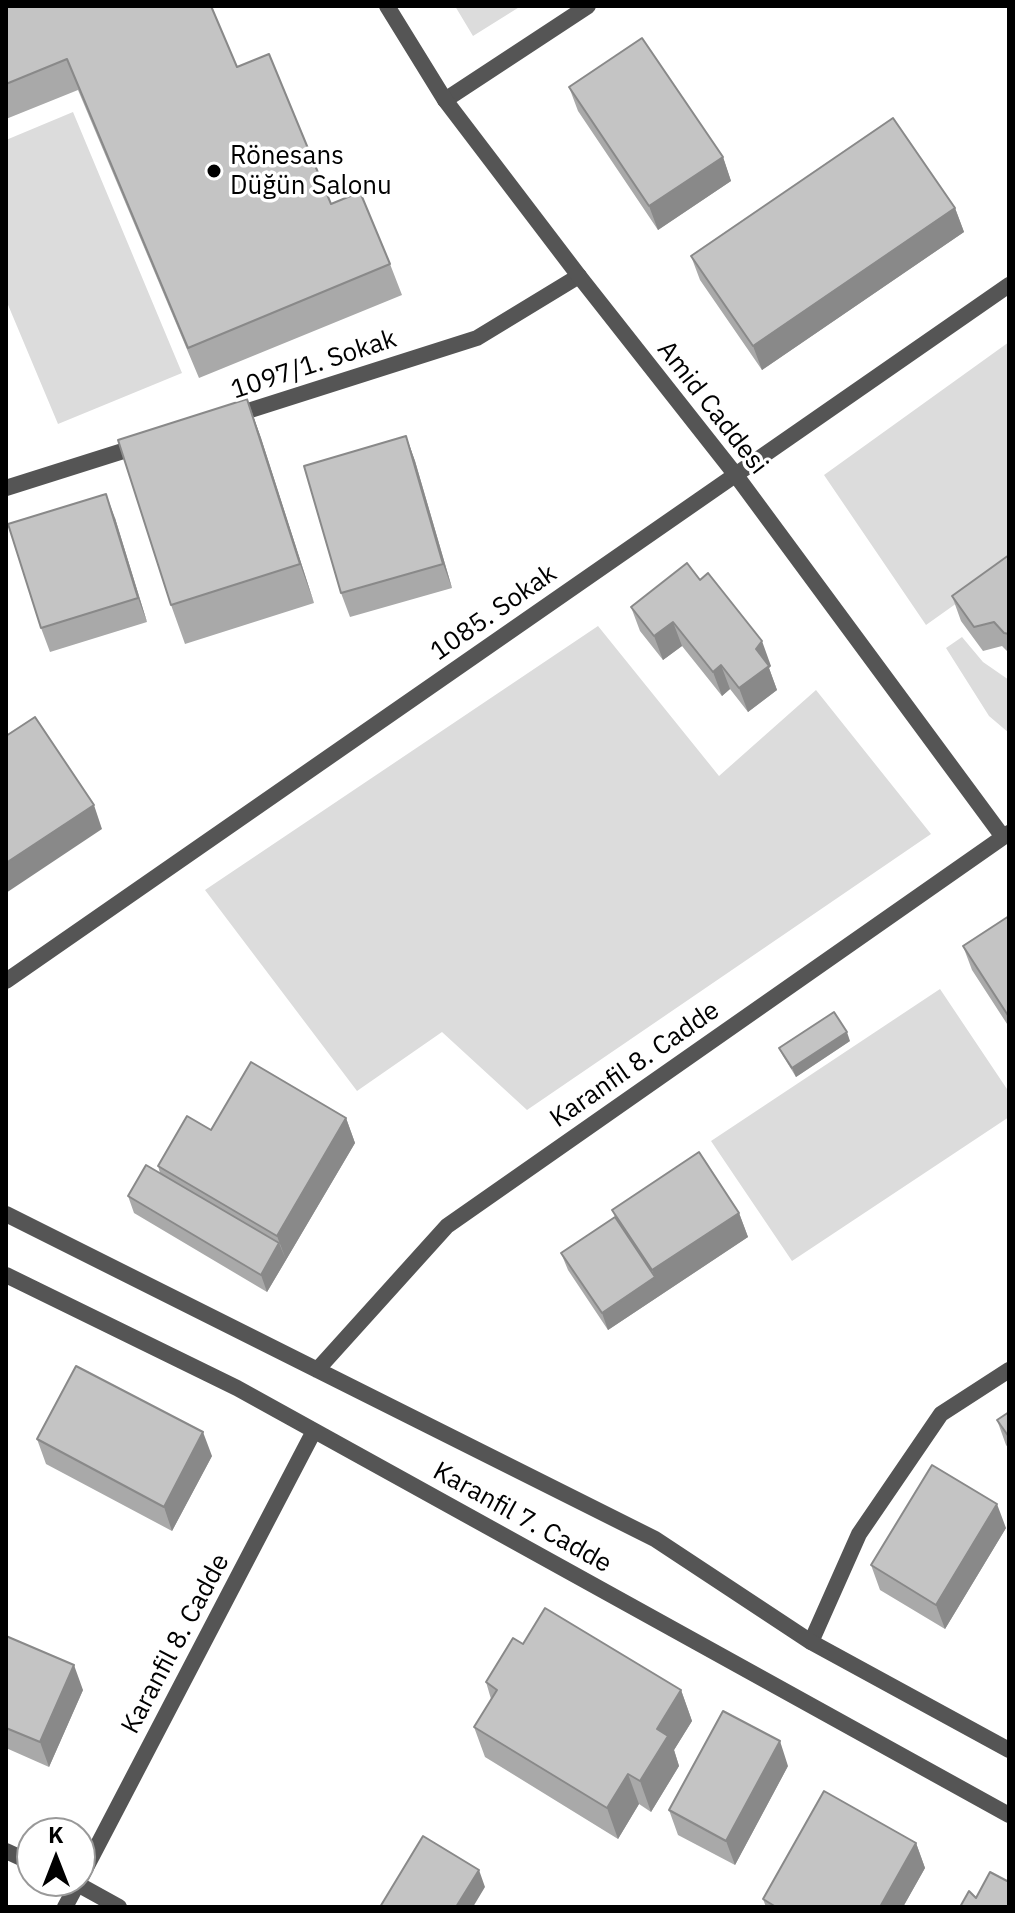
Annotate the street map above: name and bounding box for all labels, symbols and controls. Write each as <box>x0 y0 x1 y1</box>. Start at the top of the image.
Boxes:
place label: Rönesans Düğün Salonu <box>230 140 392 202</box>
marker: Rönesans Düğün Salonu <box>205 162 223 180</box>
street label: 1097/1. Sokak <box>227 324 401 406</box>
street label: Amid Caddesi <box>650 335 774 481</box>
street label: 1085. Sokak <box>425 558 563 668</box>
street label: Karanfil 8. Cadde <box>544 995 726 1135</box>
street label: Karanfil 7. Cadde <box>427 1456 617 1580</box>
street label: Karanfil 8. Cadde <box>115 1549 237 1739</box>
north arrow <box>16 1817 96 1897</box>
text: K <box>48 1820 64 1849</box>

